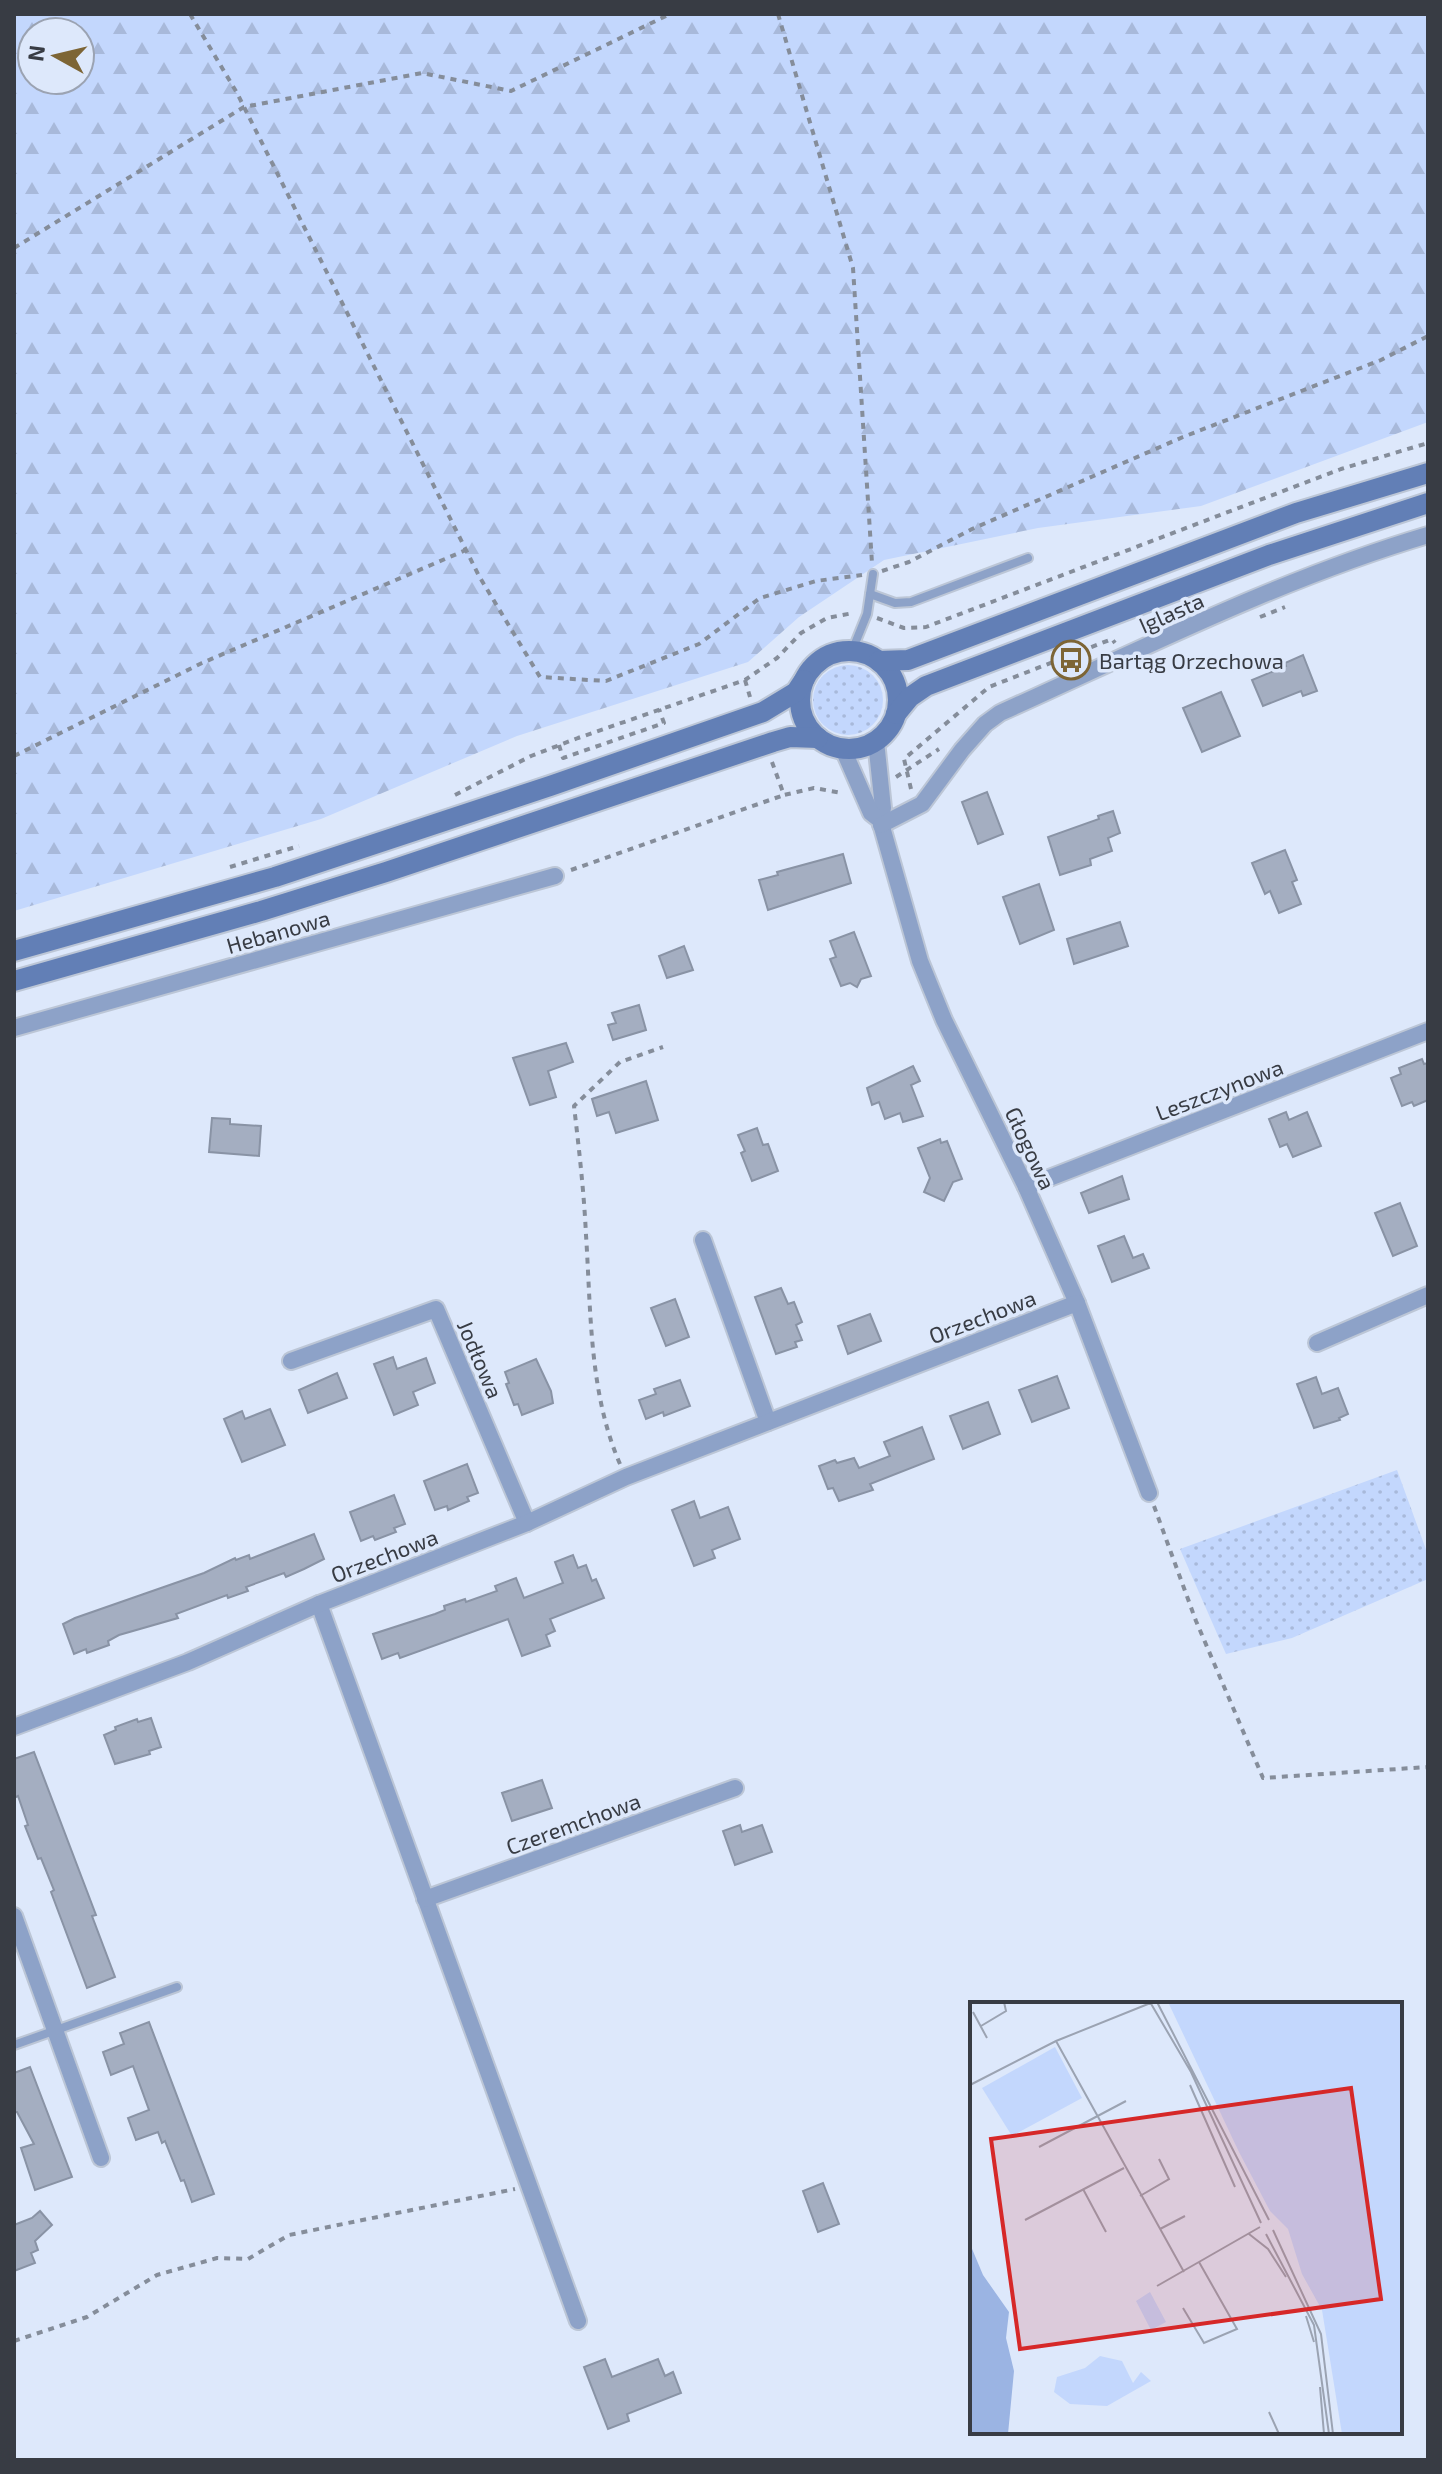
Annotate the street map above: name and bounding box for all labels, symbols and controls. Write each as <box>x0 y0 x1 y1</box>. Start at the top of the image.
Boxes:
north arrow <box>16 16 96 96</box>
text: N <box>21 43 49 63</box>
street label: Iglasta <box>1135 586 1207 638</box>
bus stop icon: Bartąg Orzechowa <box>1050 639 1092 681</box>
place label: Bartąg Orzechowa <box>1099 647 1284 673</box>
street label: Hebanowa <box>223 904 333 958</box>
street label: Leszczynowa <box>1152 1053 1286 1125</box>
street label: Głogowa <box>1001 1102 1061 1194</box>
street label: Orzechowa <box>925 1284 1039 1348</box>
street label: Jodłowa <box>453 1316 509 1402</box>
street label: Orzechowa <box>327 1523 441 1587</box>
street label: Czeremchowa <box>502 1787 644 1859</box>
inset map <box>970 2002 1402 2434</box>

